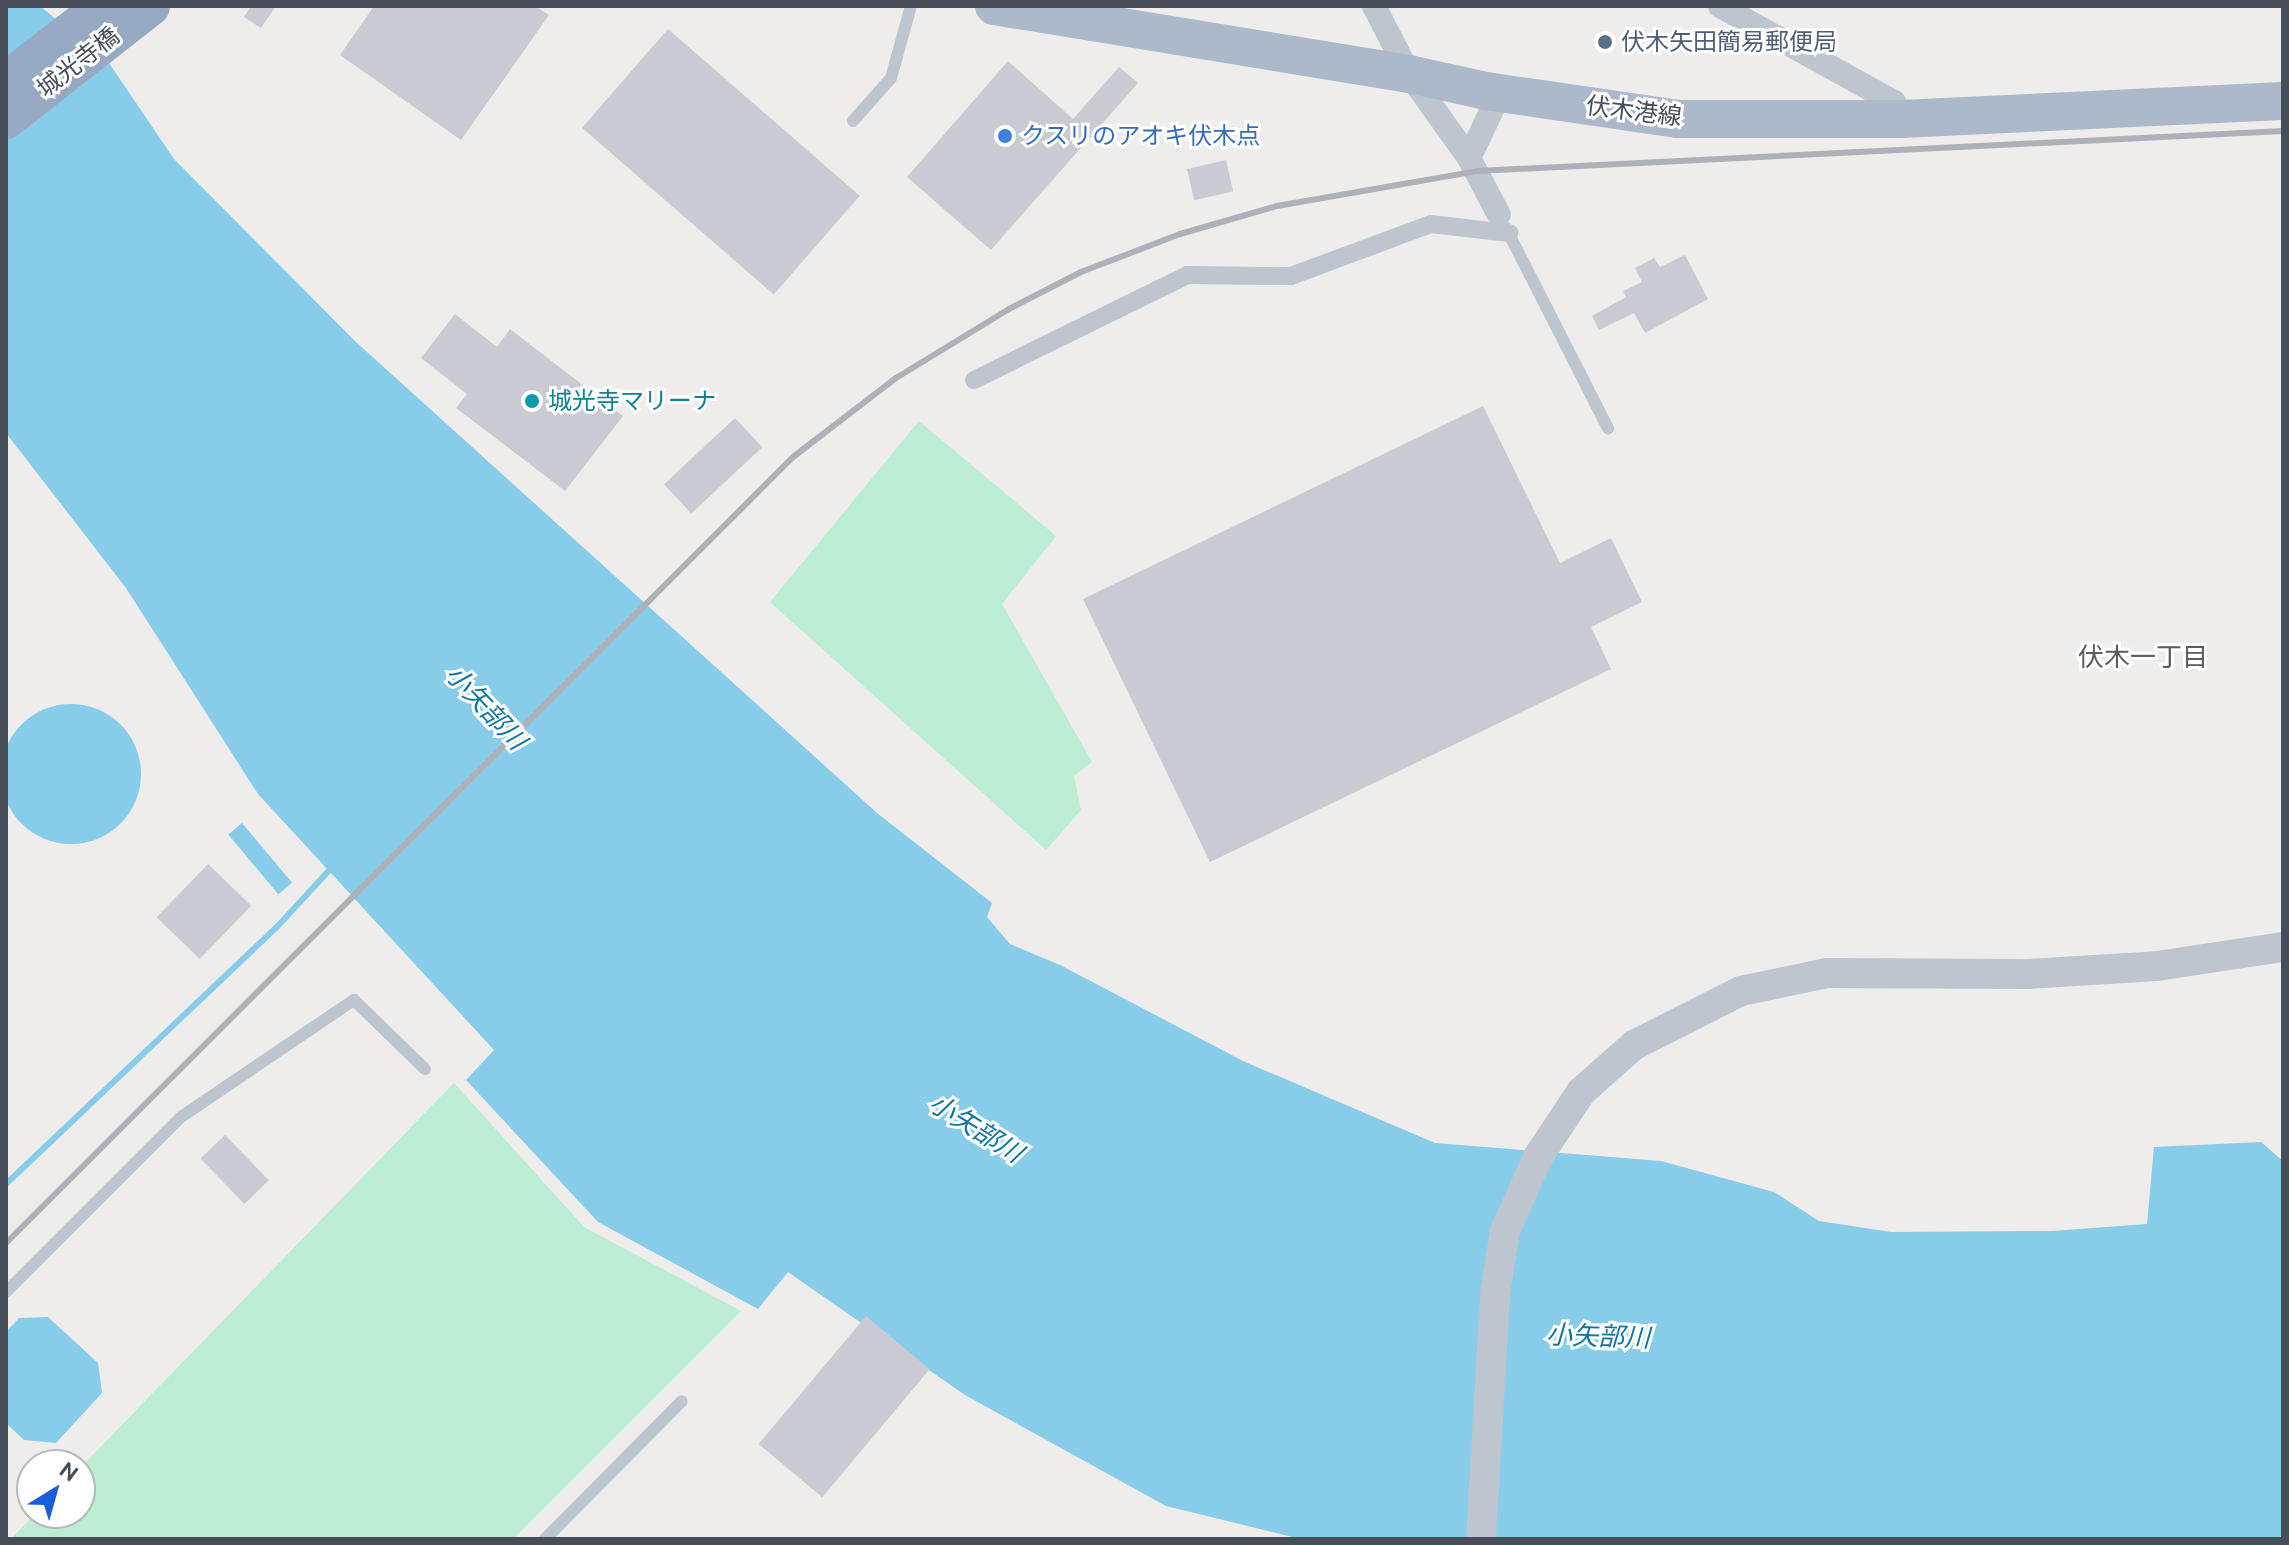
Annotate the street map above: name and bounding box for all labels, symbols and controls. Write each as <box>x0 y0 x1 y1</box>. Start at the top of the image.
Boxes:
street label: 城光寺橋 <box>31 21 125 103</box>
place label: 伏木矢田簡易郵便局 <box>1621 28 1837 56</box>
marker: 伏木矢田簡易郵便局 <box>1596 33 1614 51</box>
street label: 伏木港線 <box>1585 91 1683 131</box>
place label: クスリのアオキ伏木点 <box>1021 122 1261 150</box>
marker: クスリのアオキ伏木点 <box>996 127 1014 145</box>
place label: 城光寺マリーナ <box>548 387 716 415</box>
marker: 城光寺マリーナ <box>523 392 541 410</box>
district label: 伏木一丁目 <box>2078 641 2208 673</box>
water label: 小矢部川 <box>439 658 533 756</box>
water label: 小矢部川 <box>924 1087 1028 1169</box>
water label: 小矢部川 <box>1545 1319 1651 1353</box>
north arrow <box>16 1449 96 1529</box>
text: N <box>55 1456 84 1486</box>

